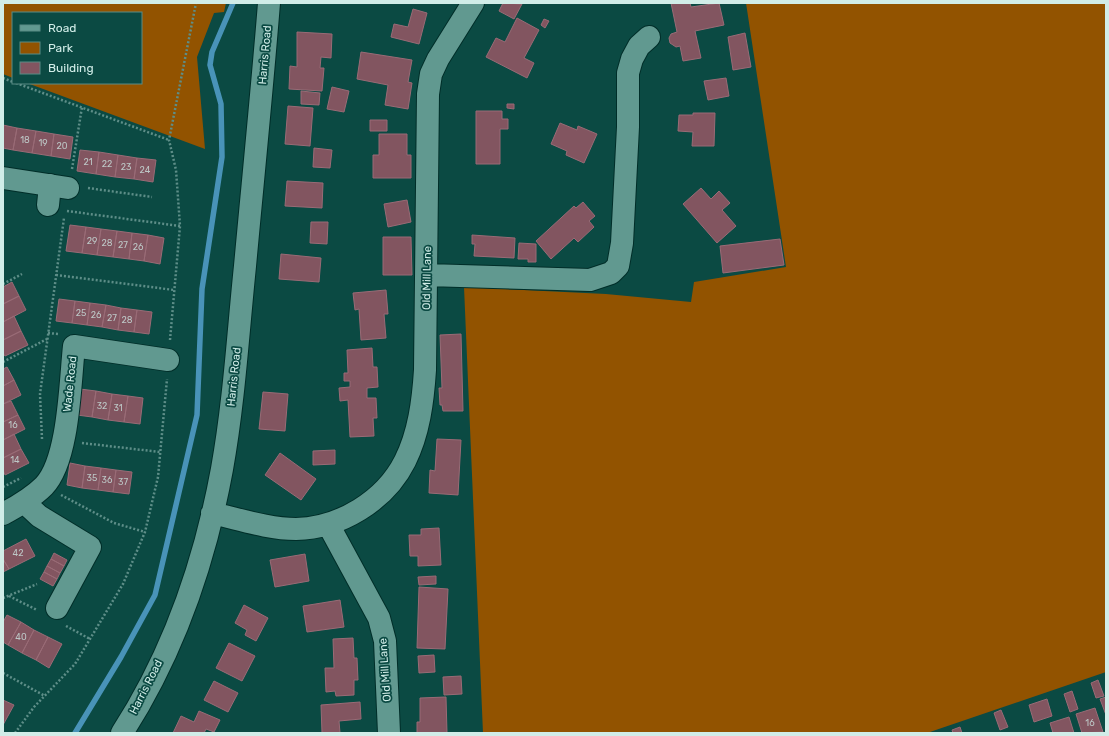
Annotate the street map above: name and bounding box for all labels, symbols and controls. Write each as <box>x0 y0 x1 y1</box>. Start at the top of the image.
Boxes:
legend <box>12 12 142 84</box>
text: Road <box>48 21 76 35</box>
street label: Harris Road <box>256 25 274 85</box>
text: Park <box>48 41 74 55</box>
text: Building <box>48 61 94 75</box>
house number: 18 <box>20 135 30 145</box>
house number: 19 <box>38 138 48 148</box>
house number: 20 <box>57 141 68 151</box>
house number: 21 <box>83 157 93 167</box>
house number: 22 <box>102 159 112 169</box>
house number: 23 <box>121 162 131 172</box>
house number: 24 <box>140 165 151 175</box>
house number: 29 <box>87 236 97 246</box>
house number: 28 <box>101 238 113 248</box>
house number: 27 <box>118 240 128 250</box>
house number: 26 <box>133 242 144 252</box>
street label: Old Mill Lane <box>420 246 434 310</box>
house number: 25 <box>76 308 86 318</box>
house number: 26 <box>91 310 102 320</box>
house number: 27 <box>107 313 117 323</box>
house number: 28 <box>121 315 133 325</box>
street label: Harris Road <box>224 347 244 407</box>
street label: Wade Road <box>61 355 79 413</box>
house number: 32 <box>97 401 107 411</box>
house number: 31 <box>113 403 123 413</box>
house number: 16 <box>8 420 18 430</box>
house number: 14 <box>10 455 20 465</box>
house number: 35 <box>87 473 97 483</box>
house number: 36 <box>102 475 113 485</box>
house number: 37 <box>118 477 128 487</box>
house number: 42 <box>13 548 23 558</box>
house number: 40 <box>15 632 27 642</box>
street label: Old Mill Lane <box>376 638 394 702</box>
street label: Harris Road <box>127 658 165 716</box>
house number: 16 <box>1085 718 1095 728</box>

